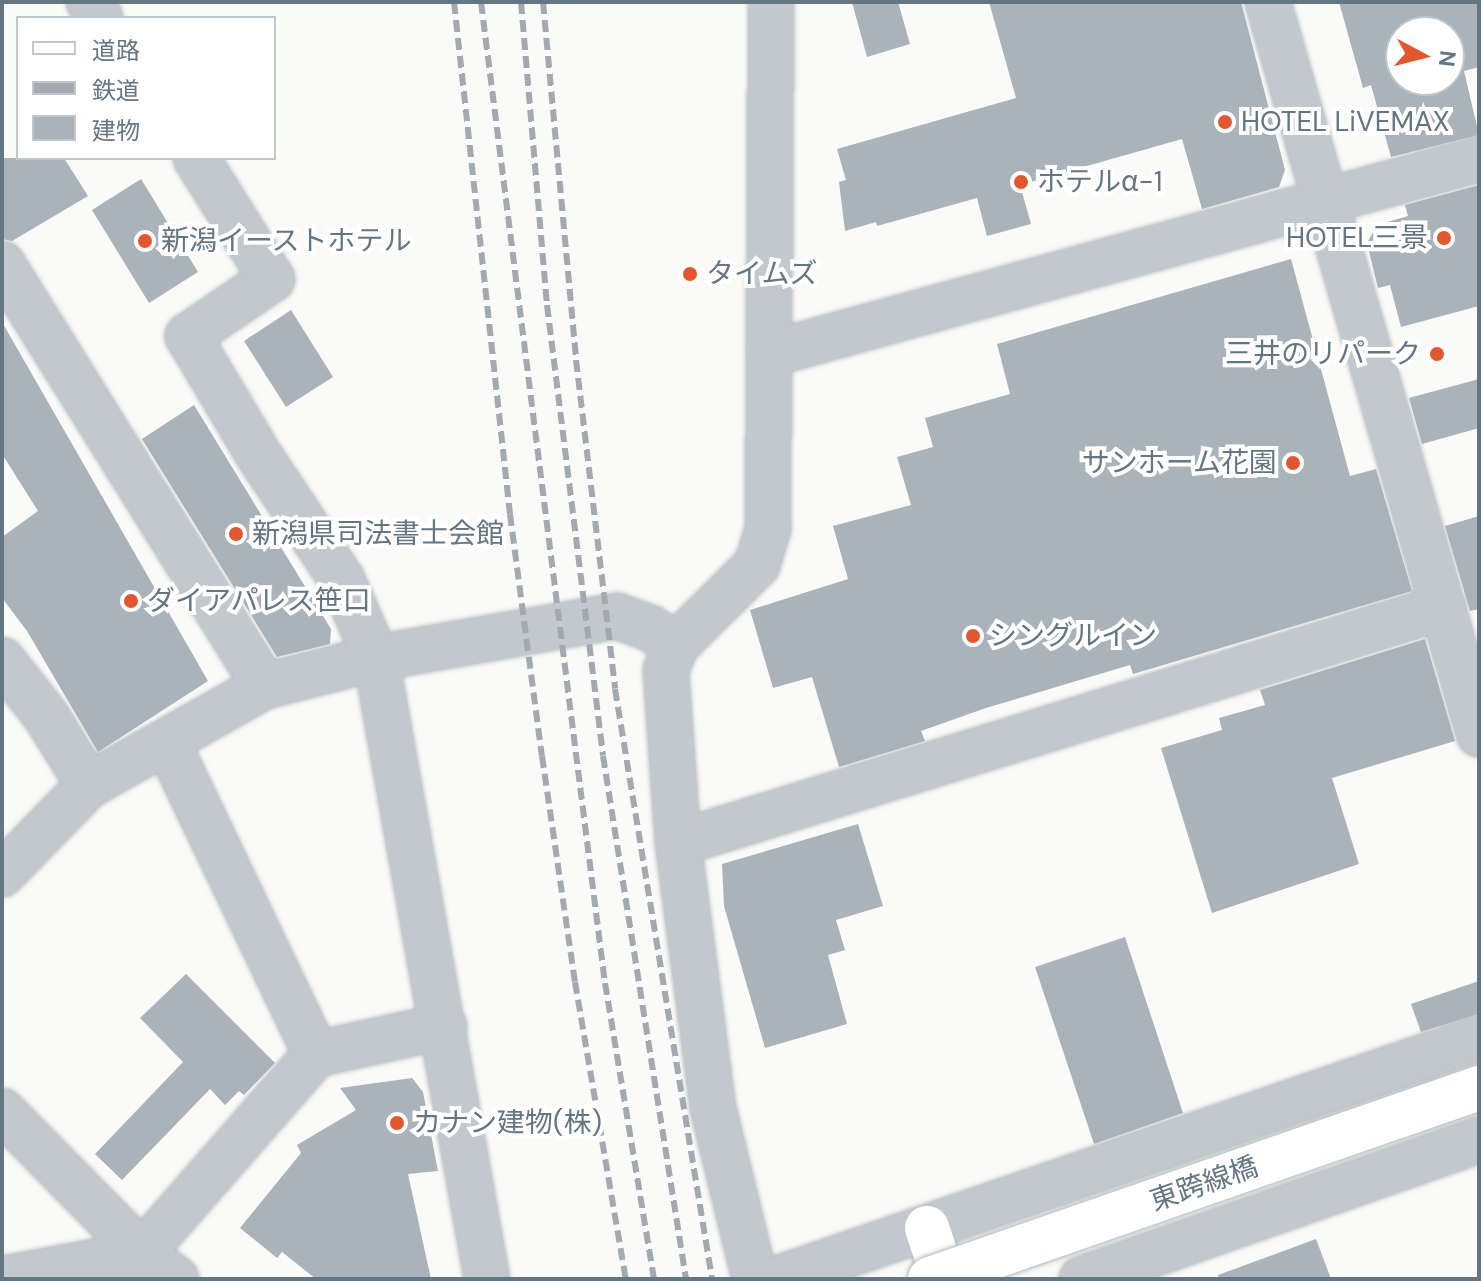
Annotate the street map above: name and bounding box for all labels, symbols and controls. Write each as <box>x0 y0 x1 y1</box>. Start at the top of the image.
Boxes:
legend <box>16 16 276 160</box>
north arrow <box>1385 16 1465 96</box>
text: 道路 <box>92 35 140 66</box>
text: N <box>1432 49 1463 68</box>
text: 鉄道 <box>92 75 140 106</box>
place label: HOTEL LiVEMAX <box>1241 105 1450 139</box>
marker: HOTEL LiVEMAX <box>1216 113 1234 131</box>
text: 建物 <box>92 115 140 146</box>
place label: ホテルα-1 <box>1037 165 1162 199</box>
marker: ホテルα-1 <box>1012 173 1030 191</box>
place label: HOTEL三景 <box>1286 221 1428 255</box>
place label: 新潟イーストホテル <box>161 224 413 258</box>
marker: HOTEL三景 <box>1435 229 1453 247</box>
marker: 新潟イーストホテル <box>136 232 154 250</box>
place label: タイムズ <box>706 257 818 291</box>
marker: タイムズ <box>681 265 699 283</box>
place label: 三井のリパーク <box>1225 337 1421 371</box>
marker: 三井のリパーク <box>1428 345 1446 363</box>
place label: サンホーム花園 <box>1081 446 1277 480</box>
marker: サンホーム花園 <box>1284 454 1302 472</box>
place label: 新潟県司法書士会館 <box>252 517 504 551</box>
marker: 新潟県司法書士会館 <box>227 525 245 543</box>
place label: ダイアパレス笹口 <box>147 584 371 618</box>
marker: ダイアパレス笹口 <box>122 592 140 610</box>
place label: シングルイン <box>989 619 1157 653</box>
marker: シングルイン <box>964 627 982 645</box>
place label: カナン建物(株) <box>413 1106 602 1140</box>
marker: カナン建物(株) <box>388 1114 406 1132</box>
street label: 東跨線橋 <box>1146 1150 1262 1218</box>

